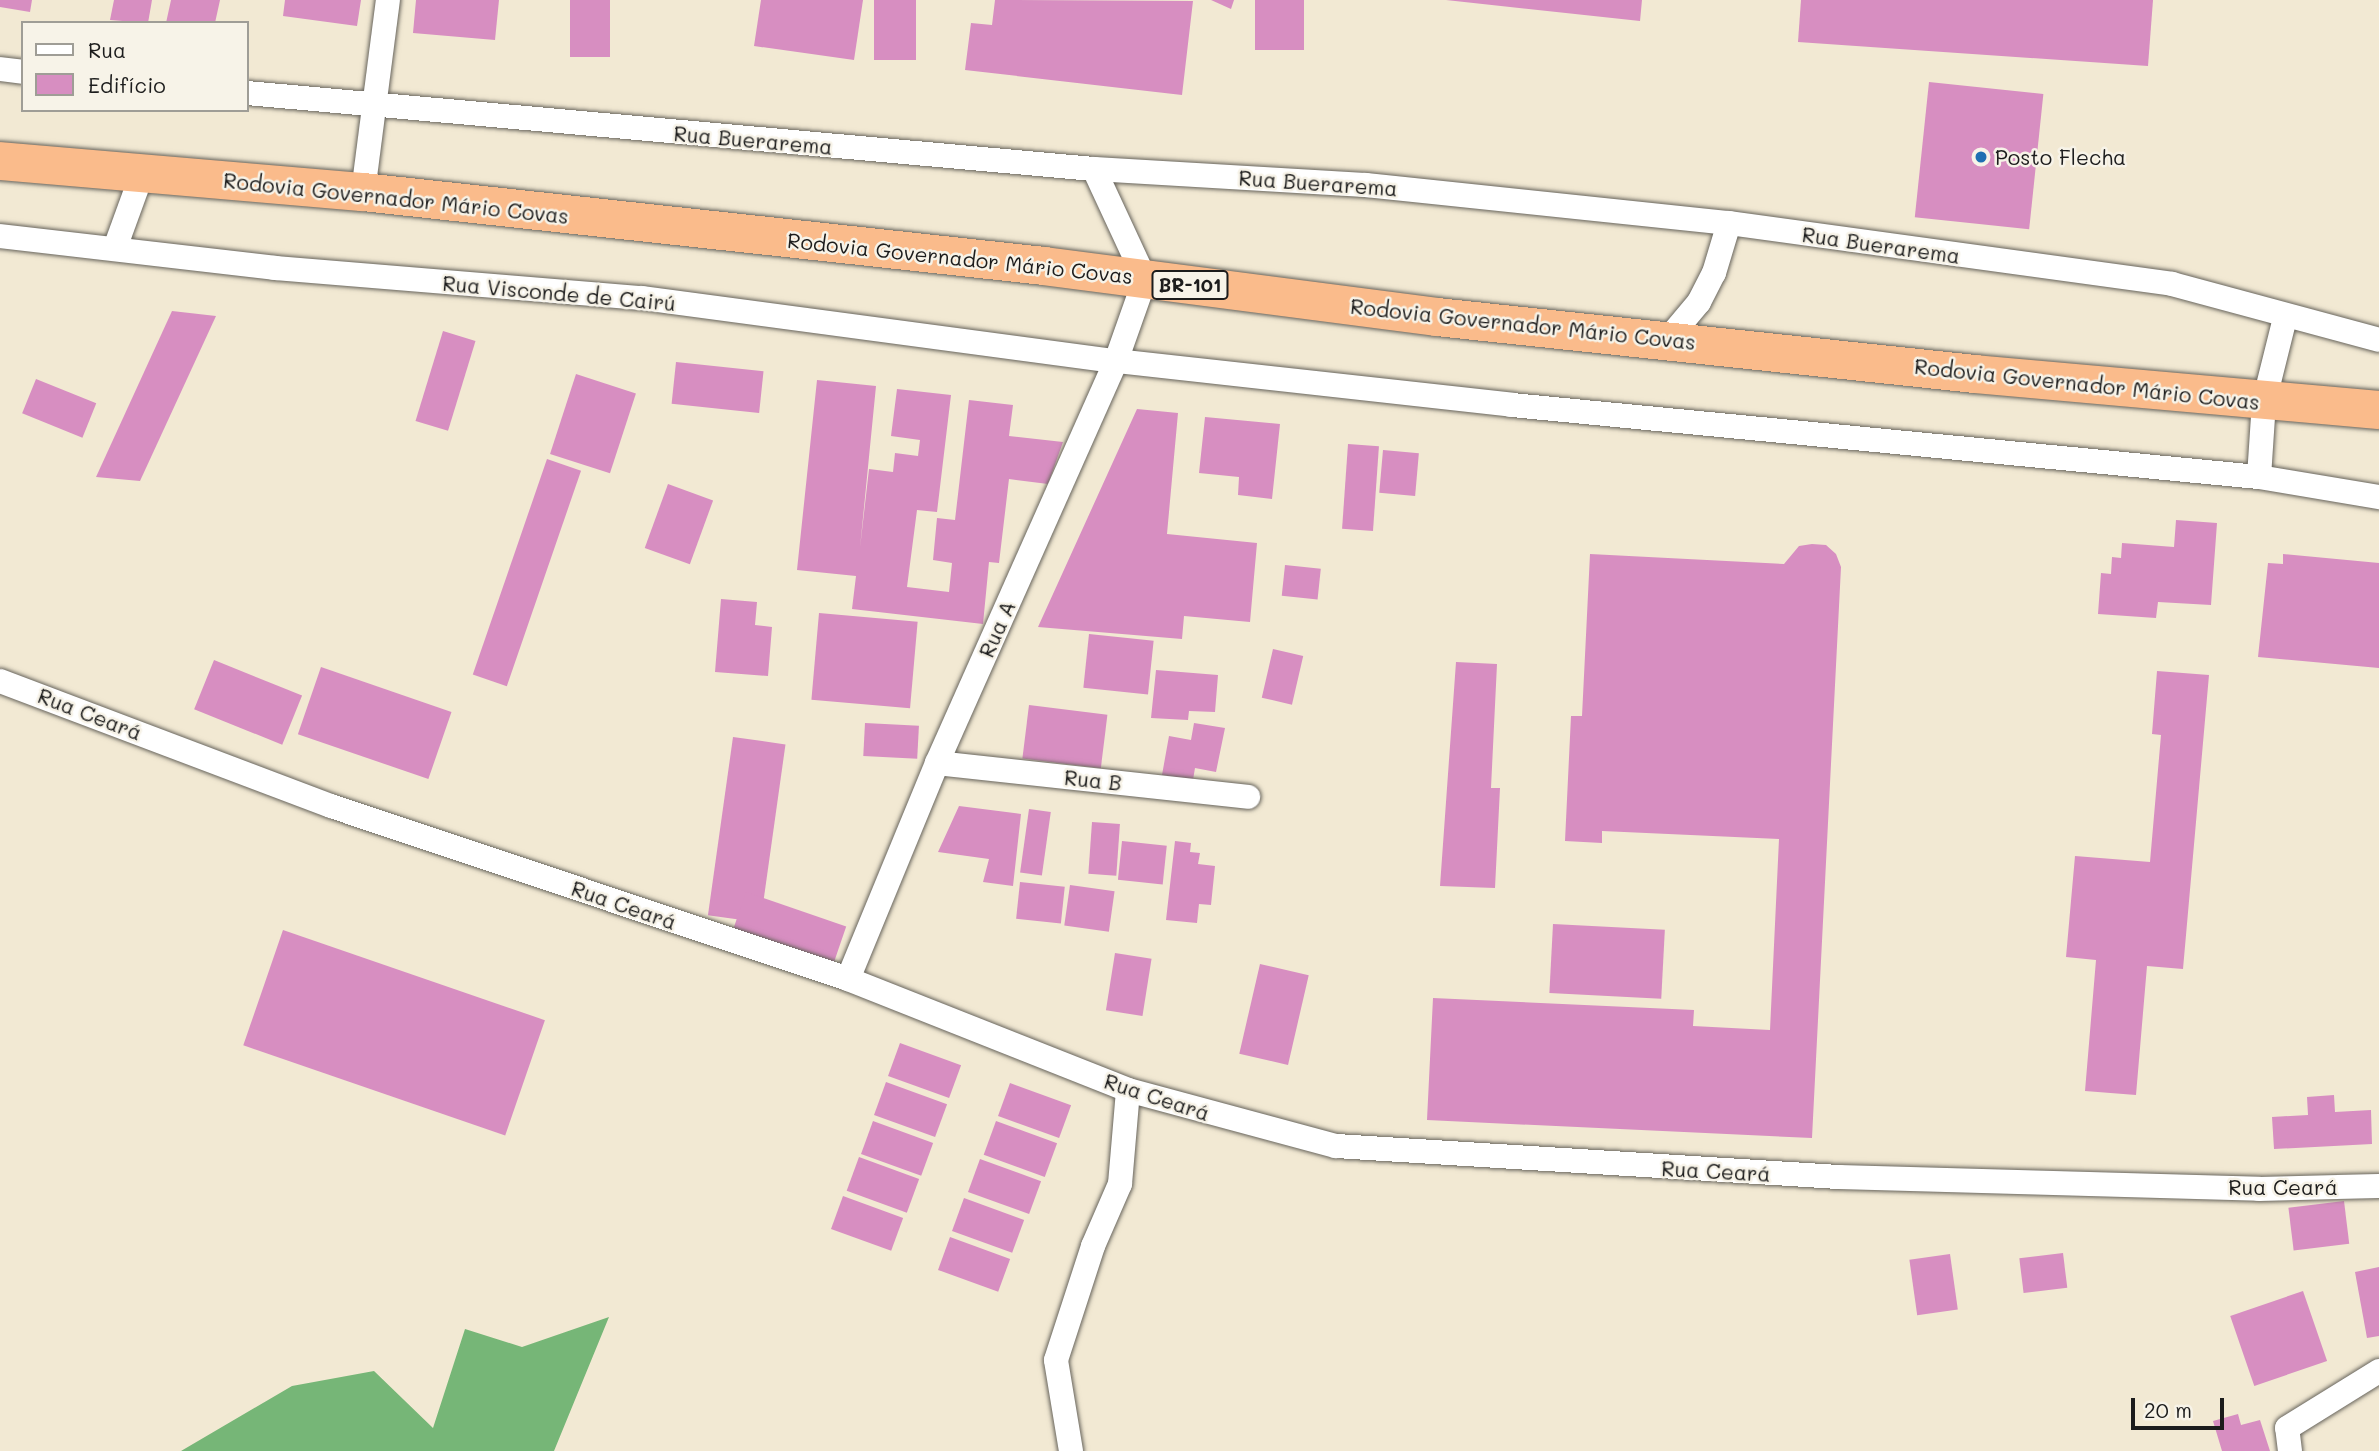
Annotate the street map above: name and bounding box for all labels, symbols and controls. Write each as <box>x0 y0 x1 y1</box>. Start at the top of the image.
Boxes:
legend <box>21 21 248 112</box>
text: Rua <box>88 36 126 63</box>
text: Edifício <box>88 71 166 98</box>
street label: Rua Buerarema <box>673 121 833 159</box>
place label: Posto Flecha <box>1995 144 2126 170</box>
marker: Posto Flecha <box>1973 149 1989 165</box>
street label: Rua Buerarema <box>1238 165 1398 201</box>
street label: Rodovia Governador Mário Covas <box>222 167 570 229</box>
street label: Rua Buerarema <box>1800 221 1962 269</box>
street label: Rodovia Governador Mário Covas <box>786 227 1134 289</box>
street label: Rua Visconde de Cairú <box>441 270 677 316</box>
road number: BR-101 <box>1150 270 1230 300</box>
street label: Rodovia Governador Mário Covas <box>1349 293 1697 355</box>
street label: Rodovia Governador Mário Covas <box>1913 353 2261 415</box>
street label: Rua A <box>973 597 1021 661</box>
street label: Rua Ceará <box>34 683 146 745</box>
street label: Rua B <box>1063 764 1123 796</box>
street label: Rua Ceará <box>568 875 680 935</box>
street label: Rua Ceará <box>1101 1068 1213 1126</box>
street label: Rua Ceará <box>1661 1156 1771 1186</box>
street label: Rua Ceará <box>2228 1174 2338 1200</box>
scale bar <box>2134 1384 2227 1428</box>
text: 20 m <box>2144 1396 2192 1423</box>

